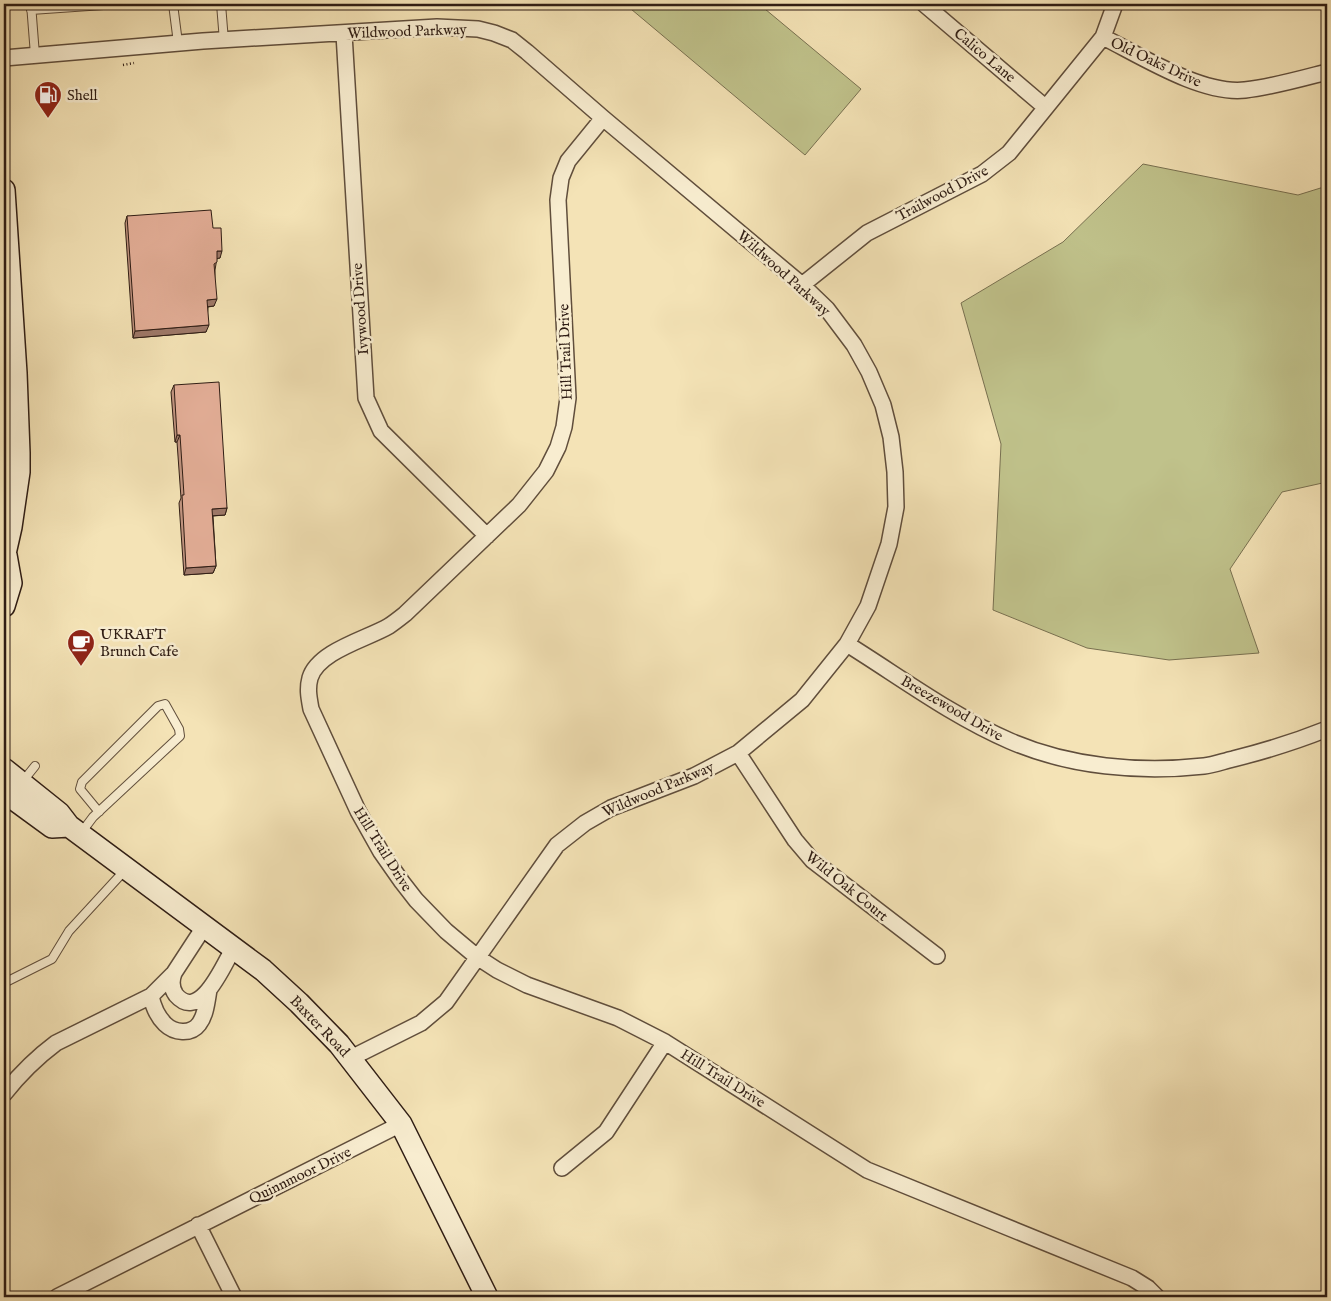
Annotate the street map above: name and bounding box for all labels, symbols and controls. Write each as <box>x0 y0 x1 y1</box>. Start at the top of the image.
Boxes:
street label: Wildwood Parkway <box>347 20 468 43</box>
street label: Calico Lane <box>950 24 1020 87</box>
street label: Old Oaks Drive <box>1107 33 1204 92</box>
fuel station icon: Shell <box>33 80 63 119</box>
place label: Shell <box>67 86 99 105</box>
street label: Trailwood Drive <box>893 161 992 226</box>
street label: Wildwood Parkway <box>733 226 835 321</box>
street label: Ivywood Drive <box>348 262 373 356</box>
street label: Hill Trail Drive <box>554 303 577 401</box>
place label: UKRAFT Brunch Cafe <box>100 625 178 661</box>
cafe icon: UKRAFT Brunch Cafe <box>66 628 96 667</box>
street label: Breezewood Drive <box>897 671 1006 746</box>
street label: Wildwood Parkway <box>600 757 717 822</box>
street label: Hill Trail Drive <box>349 803 416 895</box>
street label: Wild Oak Court <box>801 847 892 926</box>
street label: Baxter Road <box>286 992 354 1062</box>
street label: Hill Trail Drive <box>677 1045 769 1112</box>
street label: Quinnmoor Drive <box>246 1142 355 1208</box>

